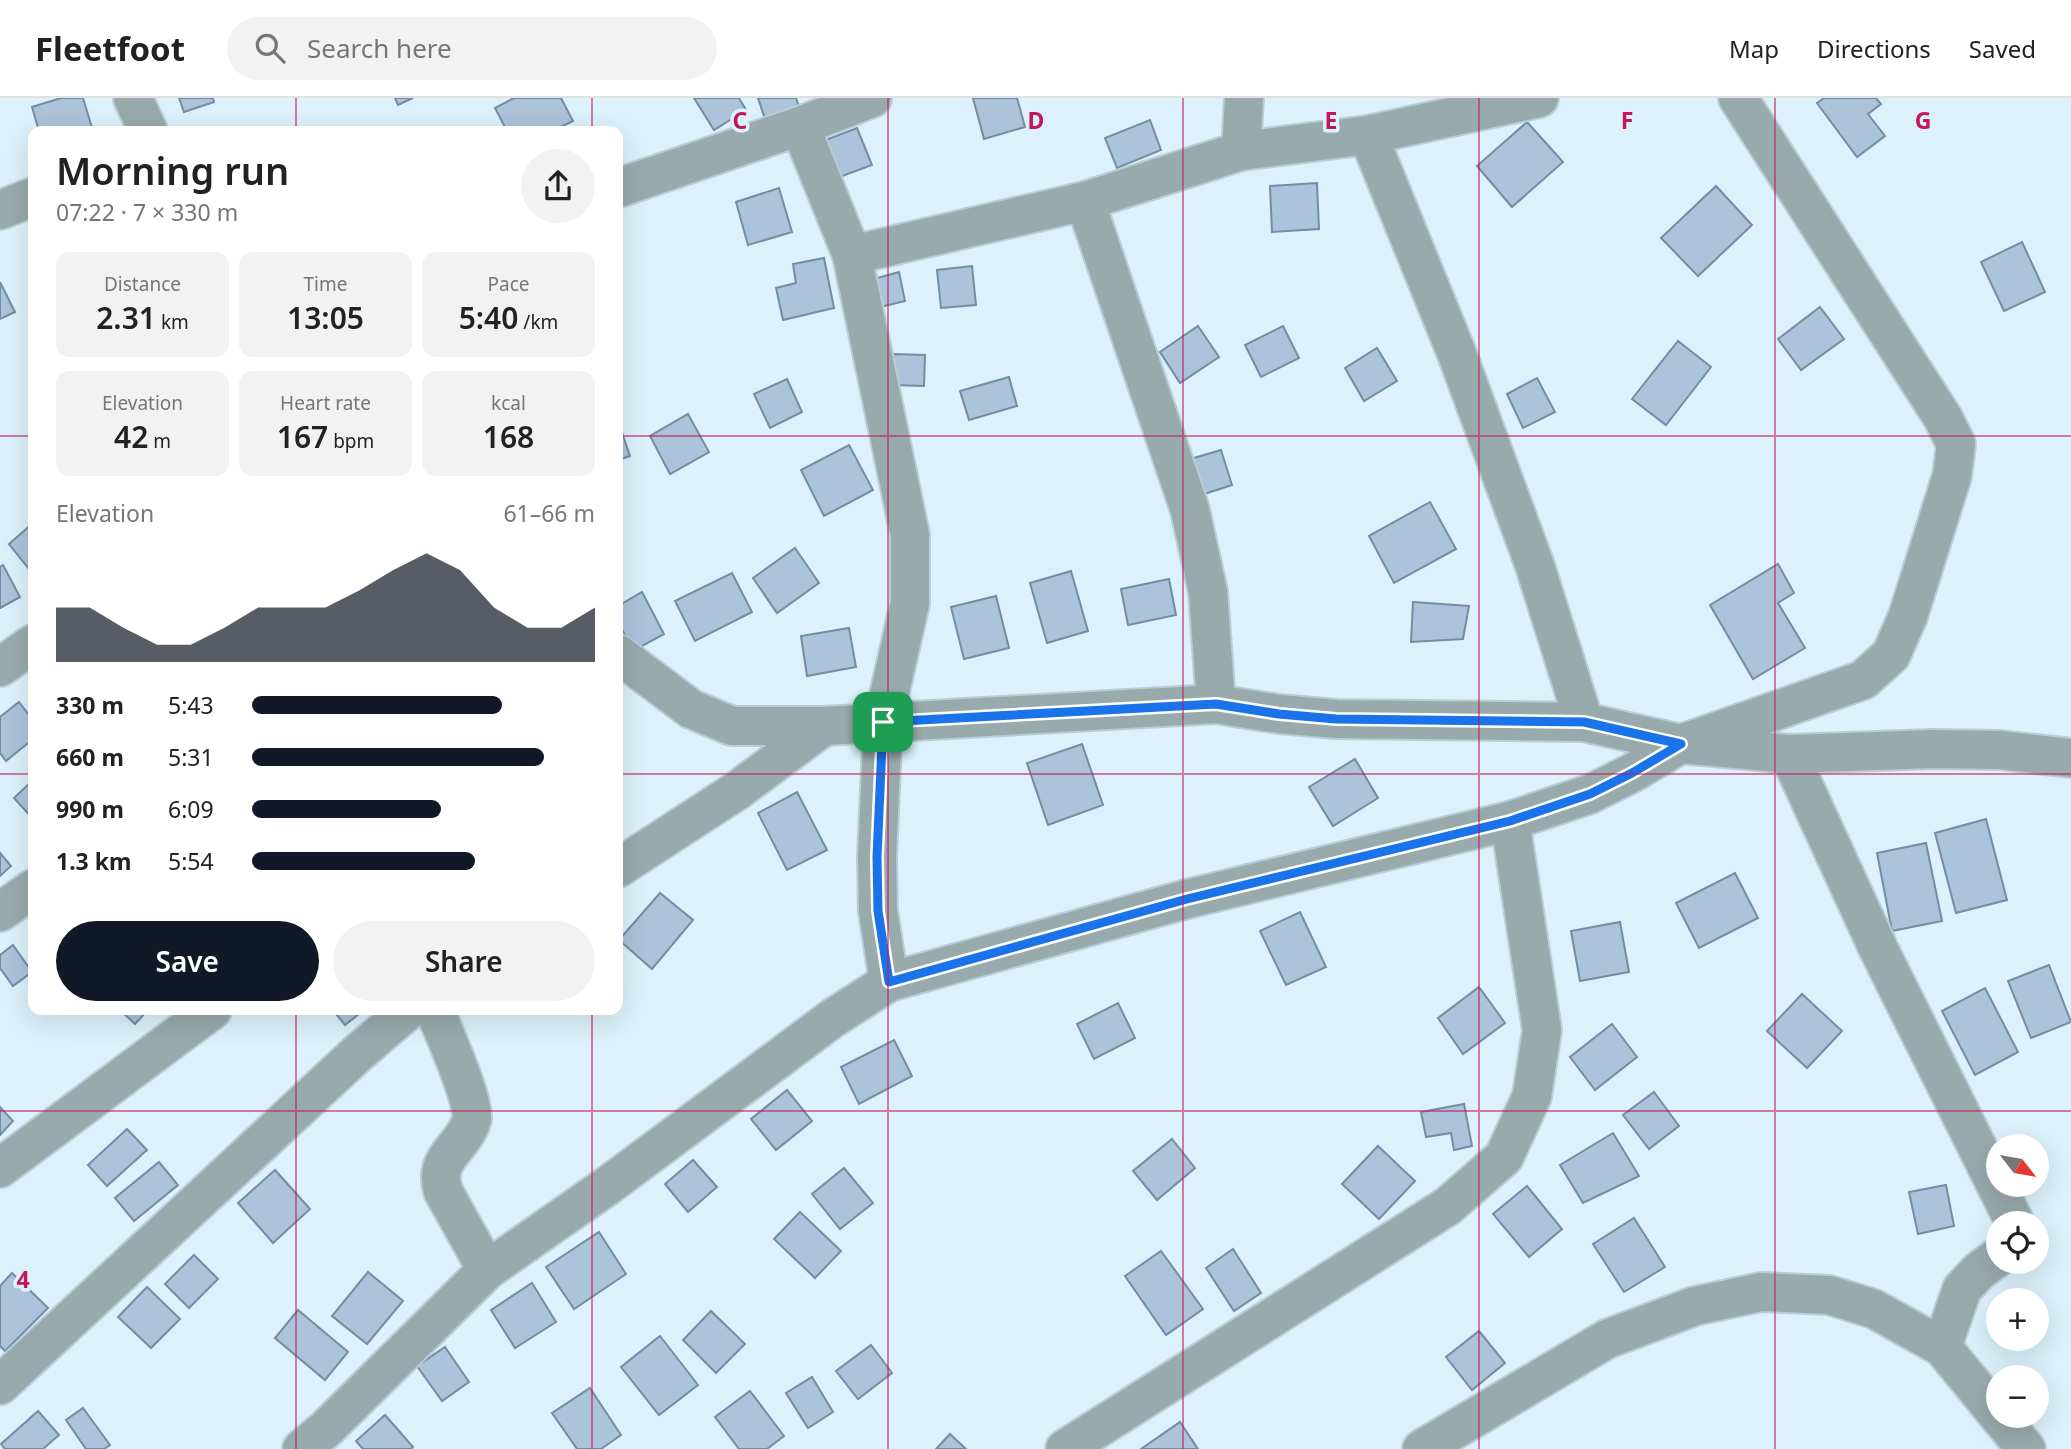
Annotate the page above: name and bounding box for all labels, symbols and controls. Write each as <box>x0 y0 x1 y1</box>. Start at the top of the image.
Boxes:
search box <box>227 17 717 80</box>
text: Fleetfoot <box>35 26 185 71</box>
icon: search <box>251 29 289 67</box>
text: Search here <box>307 30 452 66</box>
text: Map <box>1729 32 1779 65</box>
text: Directions <box>1817 32 1931 65</box>
text: Saved <box>1969 32 2036 65</box>
text: C <box>733 104 748 136</box>
text: D <box>1028 104 1044 136</box>
text: E <box>1325 104 1337 136</box>
text: F <box>1621 104 1633 136</box>
text: G <box>1915 104 1931 136</box>
text: Morning run <box>56 144 289 196</box>
button: share <box>521 149 595 223</box>
text: 07:22 · 7 × 330 m <box>56 196 238 228</box>
text: Distance <box>104 271 181 297</box>
text: Time <box>304 271 347 297</box>
text: Pace <box>488 271 530 297</box>
text: 2.31 <box>96 297 156 338</box>
text: 13:05 <box>287 297 364 338</box>
text: 5:40 <box>459 297 518 338</box>
text: km <box>156 309 189 335</box>
text: /km <box>518 309 558 335</box>
text: Elevation <box>102 390 183 416</box>
text: Heart rate <box>280 390 371 416</box>
text: kcal <box>491 390 526 416</box>
text: 42 <box>114 416 148 457</box>
text: 167 <box>277 416 328 457</box>
text: 168 <box>483 416 534 457</box>
text: m <box>148 428 171 454</box>
text: bpm <box>328 428 374 454</box>
text: Elevation <box>56 497 154 529</box>
text: 61–66 m <box>503 497 595 529</box>
text: 330 m <box>56 689 124 721</box>
text: 5:43 <box>168 689 214 721</box>
pin <box>853 692 913 752</box>
icon: arrive <box>864 703 902 741</box>
text: 660 m <box>56 741 124 773</box>
text: 5:31 <box>168 741 214 773</box>
text: 990 m <box>56 793 124 825</box>
text: 6:09 <box>168 793 214 825</box>
text: 1.3 km <box>56 845 131 877</box>
text: 5:54 <box>168 845 214 877</box>
button: Save <box>56 921 319 1001</box>
button: Share <box>333 921 595 1001</box>
north arrow <box>1986 1134 2049 1197</box>
map controls <box>1986 1134 2049 1428</box>
button: locate <box>1986 1211 2049 1274</box>
text: 4 <box>16 1263 30 1295</box>
button: + <box>1986 1288 2049 1351</box>
button: − <box>1986 1365 2049 1428</box>

